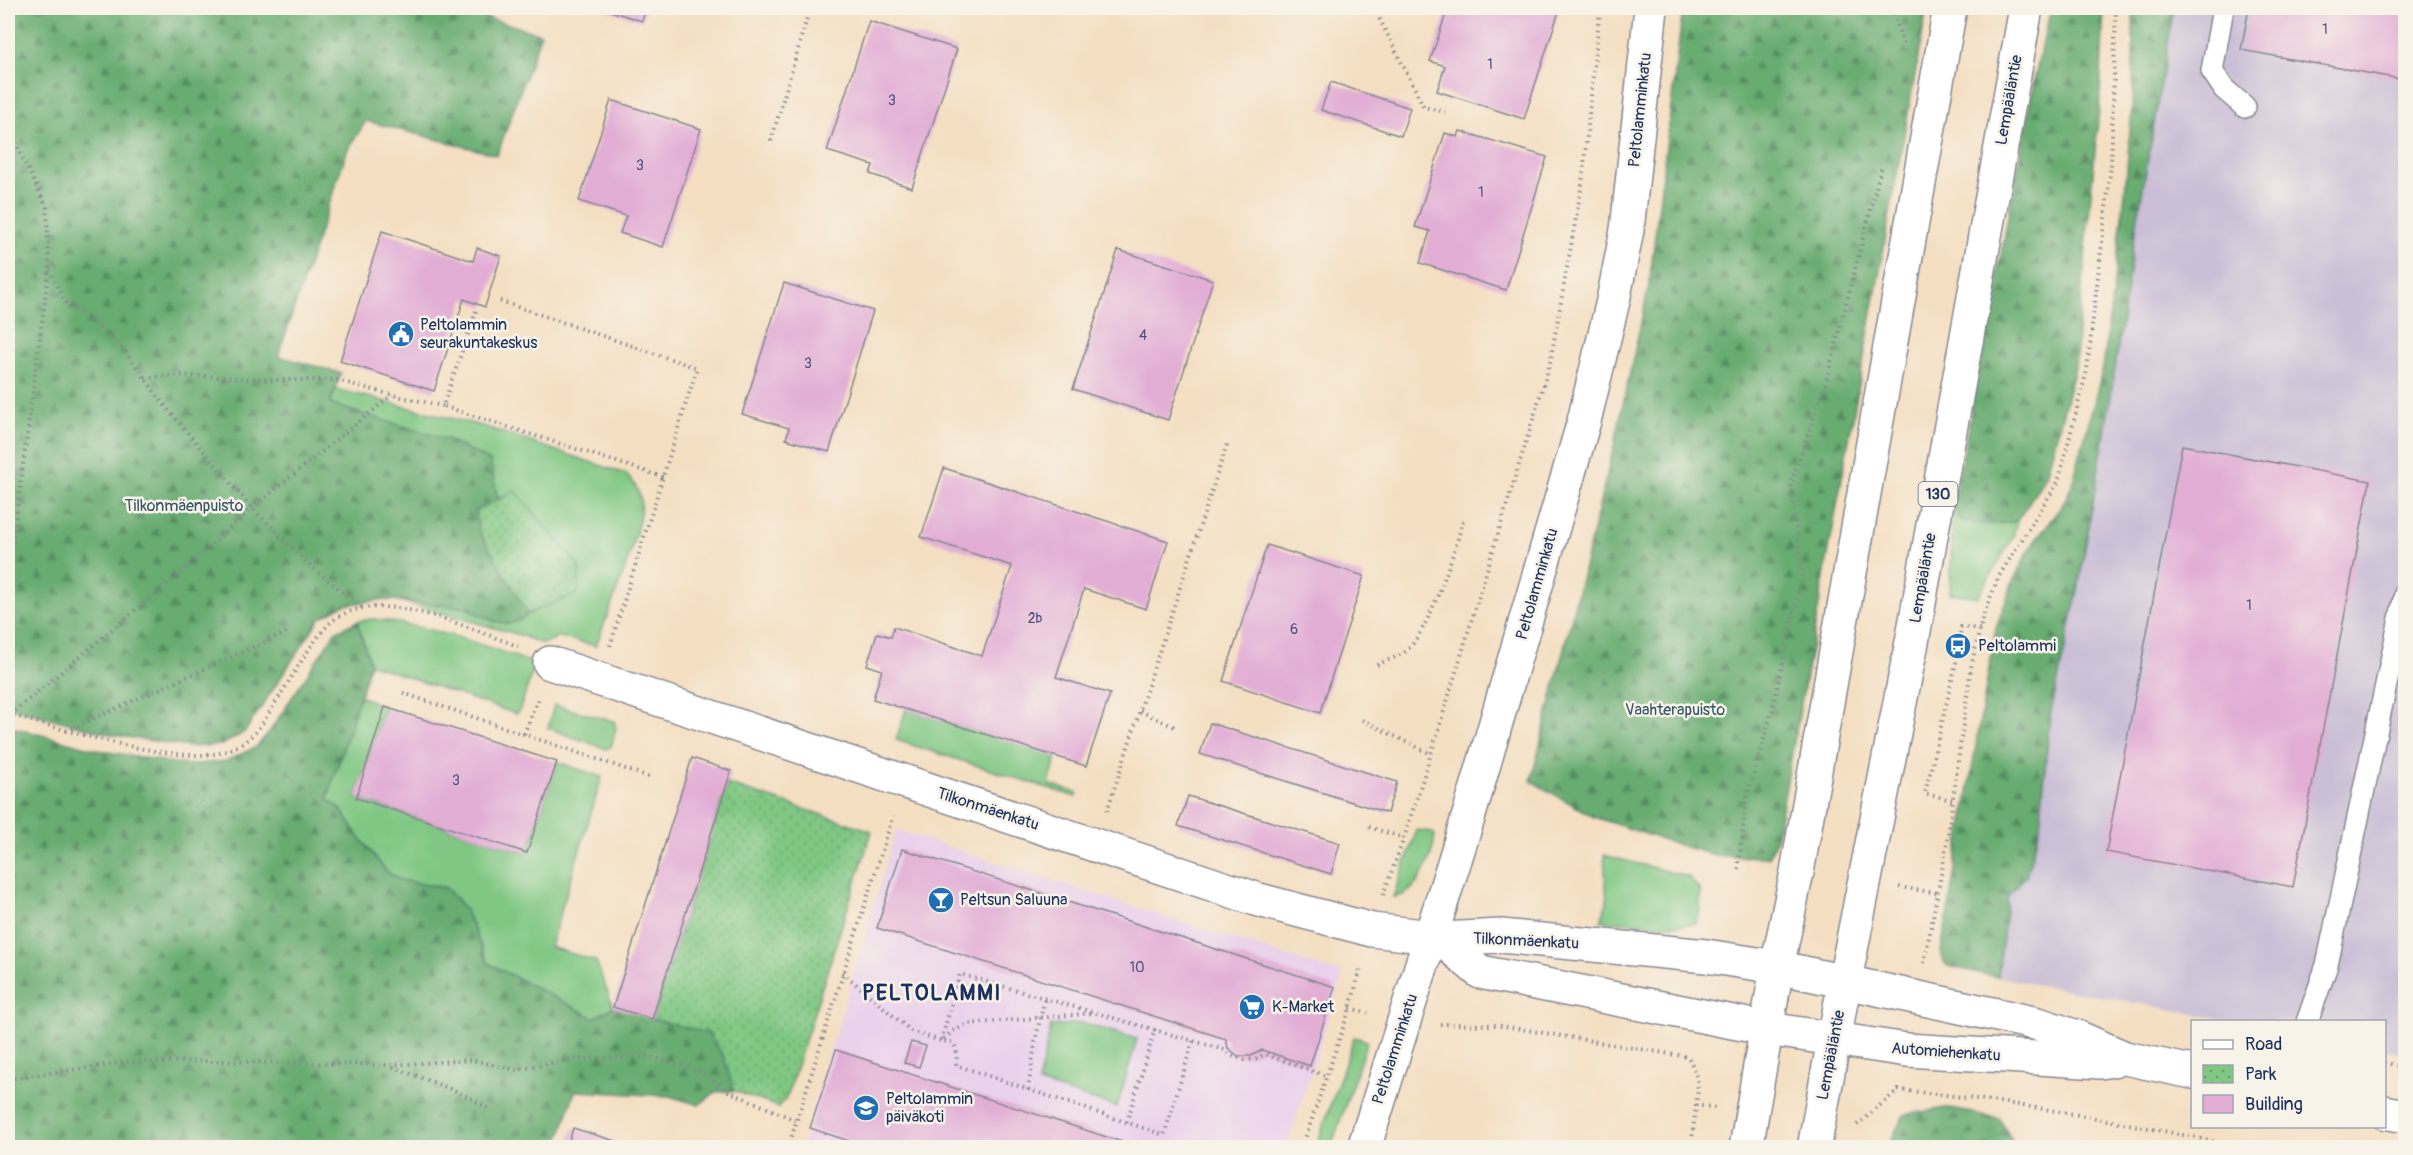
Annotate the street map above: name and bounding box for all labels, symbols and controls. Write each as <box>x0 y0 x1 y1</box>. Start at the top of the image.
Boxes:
house number: 1 <box>2322 21 2328 38</box>
street label: Peltolamminkatu <box>1624 52 1656 168</box>
street label: Lempääläntie <box>1991 53 2027 147</box>
house number: 1 <box>1487 56 1493 73</box>
house number: 3 <box>888 92 896 109</box>
house number: 3 <box>636 157 644 174</box>
house number: 1 <box>1478 184 1484 201</box>
place label: Peltolammin seurakuntakeskus <box>420 315 537 353</box>
public building icon: Peltolammin seurakuntakeskus <box>386 319 416 349</box>
house number: 4 <box>1139 327 1147 344</box>
house number: 3 <box>804 355 812 372</box>
road number: 130 <box>1918 482 1958 506</box>
park label: Tilkonmäenpuisto <box>125 496 244 516</box>
street label: Peltolamminkatu <box>1512 526 1562 642</box>
street label: Lempääläntie <box>1905 531 1941 625</box>
house number: 1 <box>2246 597 2252 614</box>
house number: 2b <box>1028 610 1042 627</box>
house number: 6 <box>1290 621 1298 638</box>
bus stop icon: Peltolammi <box>1943 631 1973 661</box>
place label: Peltolammi <box>1978 636 2056 656</box>
park label: Vaahterapuisto <box>1625 700 1725 720</box>
house number: 3 <box>452 772 460 789</box>
street label: Tilkonmäenkatu <box>934 783 1042 835</box>
bar icon: Peltsun Saluuna <box>926 885 956 915</box>
place label: Peltsun Saluuna <box>960 890 1068 910</box>
street label: Tilkonmäenkatu <box>1472 928 1580 954</box>
house number: 10 <box>1129 959 1145 976</box>
district label: PELTOLAMMI <box>862 979 1002 1007</box>
street label: Peltolamminkatu <box>1368 991 1422 1107</box>
supermarket icon: K-Market <box>1237 992 1267 1022</box>
place label: K-Market <box>1272 997 1335 1017</box>
street label: Lempääläntie <box>1812 1008 1850 1102</box>
legend <box>2191 1020 2386 1128</box>
text: Road <box>2245 1033 2282 1056</box>
street label: Automiehenkatu <box>1891 1038 2001 1066</box>
text: Park <box>2245 1063 2277 1086</box>
place label: Peltolammin päiväkoti <box>886 1089 973 1127</box>
school or university icon: Peltolammin päiväkoti <box>851 1093 881 1123</box>
text: Building <box>2245 1093 2303 1116</box>

